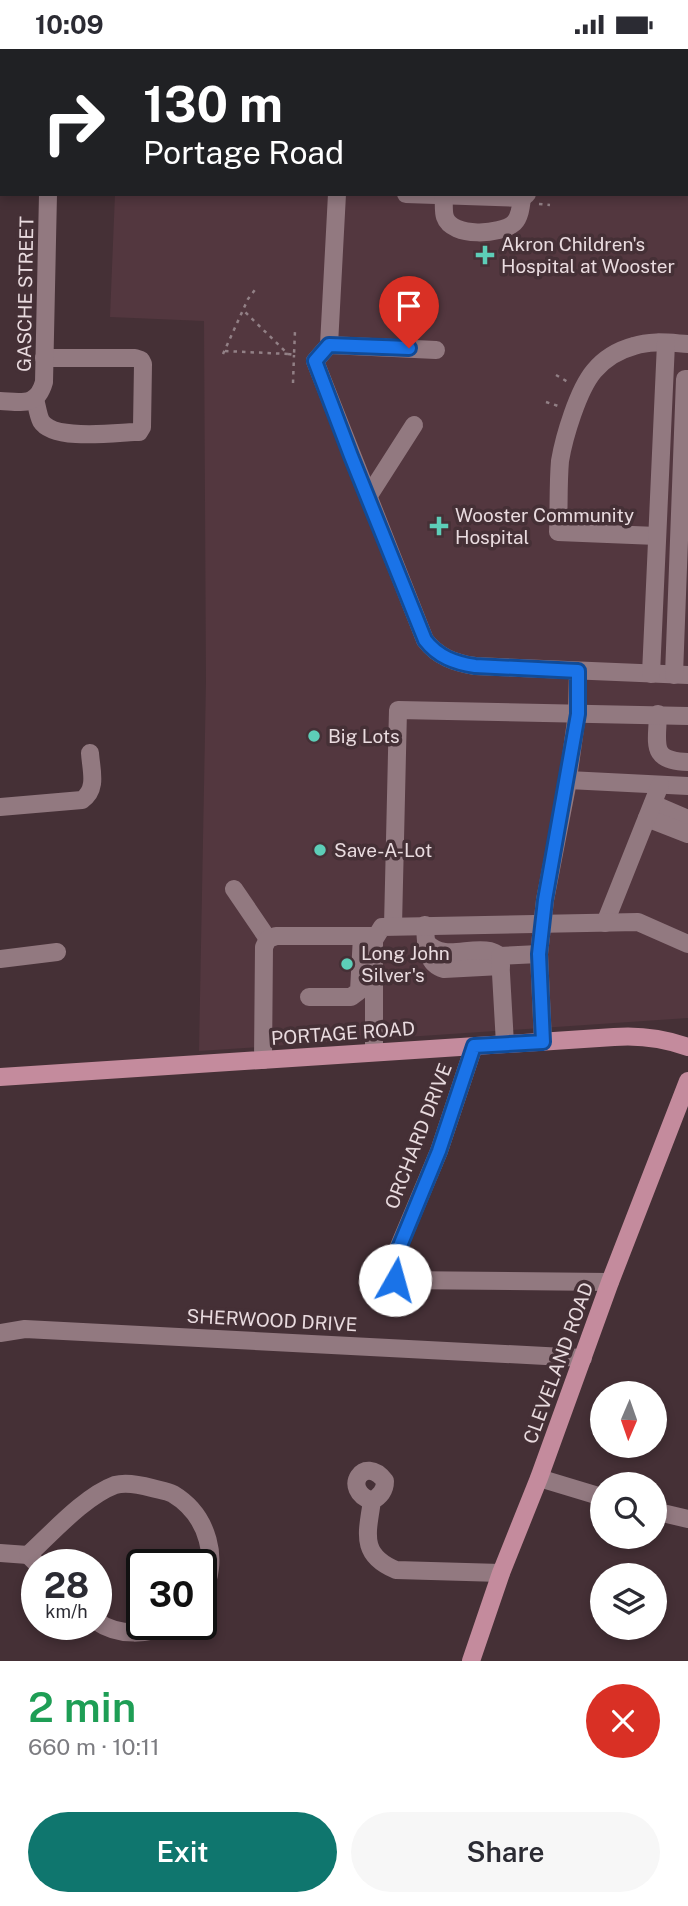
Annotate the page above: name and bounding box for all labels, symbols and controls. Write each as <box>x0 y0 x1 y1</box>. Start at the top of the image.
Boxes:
text: 10:09 <box>35 9 104 40</box>
text: 130 m <box>143 75 283 133</box>
icon: right <box>28 77 119 168</box>
text: Portage Road <box>143 134 344 171</box>
street label: GASCHE STREET <box>13 216 37 372</box>
place label: Akron Children's Hospital at Wooster <box>501 233 675 277</box>
marker: Akron Children's Hospital at Wooster <box>475 245 495 265</box>
pin <box>379 276 439 348</box>
icon: arrive <box>390 287 428 325</box>
place label: Wooster Community Hospital <box>455 504 634 548</box>
marker: Wooster Community Hospital <box>429 516 449 536</box>
place label: Big Lots <box>328 725 400 747</box>
marker: Big Lots <box>306 728 322 744</box>
place label: Save-A-Lot <box>334 839 432 861</box>
marker: Save-A-Lot <box>312 842 328 858</box>
place label: Long John Silver's <box>361 942 450 986</box>
marker: Long John Silver's <box>339 956 355 972</box>
street label: PORTAGE ROAD <box>270 1017 416 1049</box>
street label: ORCHARD DRIVE <box>380 1060 456 1212</box>
position arrow <box>358 1243 432 1317</box>
street label: CLEVELAND ROAD <box>519 1279 597 1447</box>
street label: SHERWOOD DRIVE <box>186 1305 358 1335</box>
north arrow <box>590 1381 667 1458</box>
map controls <box>590 1381 667 1640</box>
button: search <box>590 1472 667 1549</box>
speed limit sign: 30 <box>126 1549 217 1640</box>
button: layers <box>590 1563 667 1640</box>
text: 28 <box>44 1565 89 1606</box>
text: km/h <box>45 1601 88 1622</box>
text: 2 min <box>28 1682 136 1731</box>
button: close <box>586 1684 660 1758</box>
text: 660 m · 10:11 <box>28 1733 160 1760</box>
button: Exit <box>28 1812 337 1892</box>
button: Share <box>351 1812 660 1892</box>

